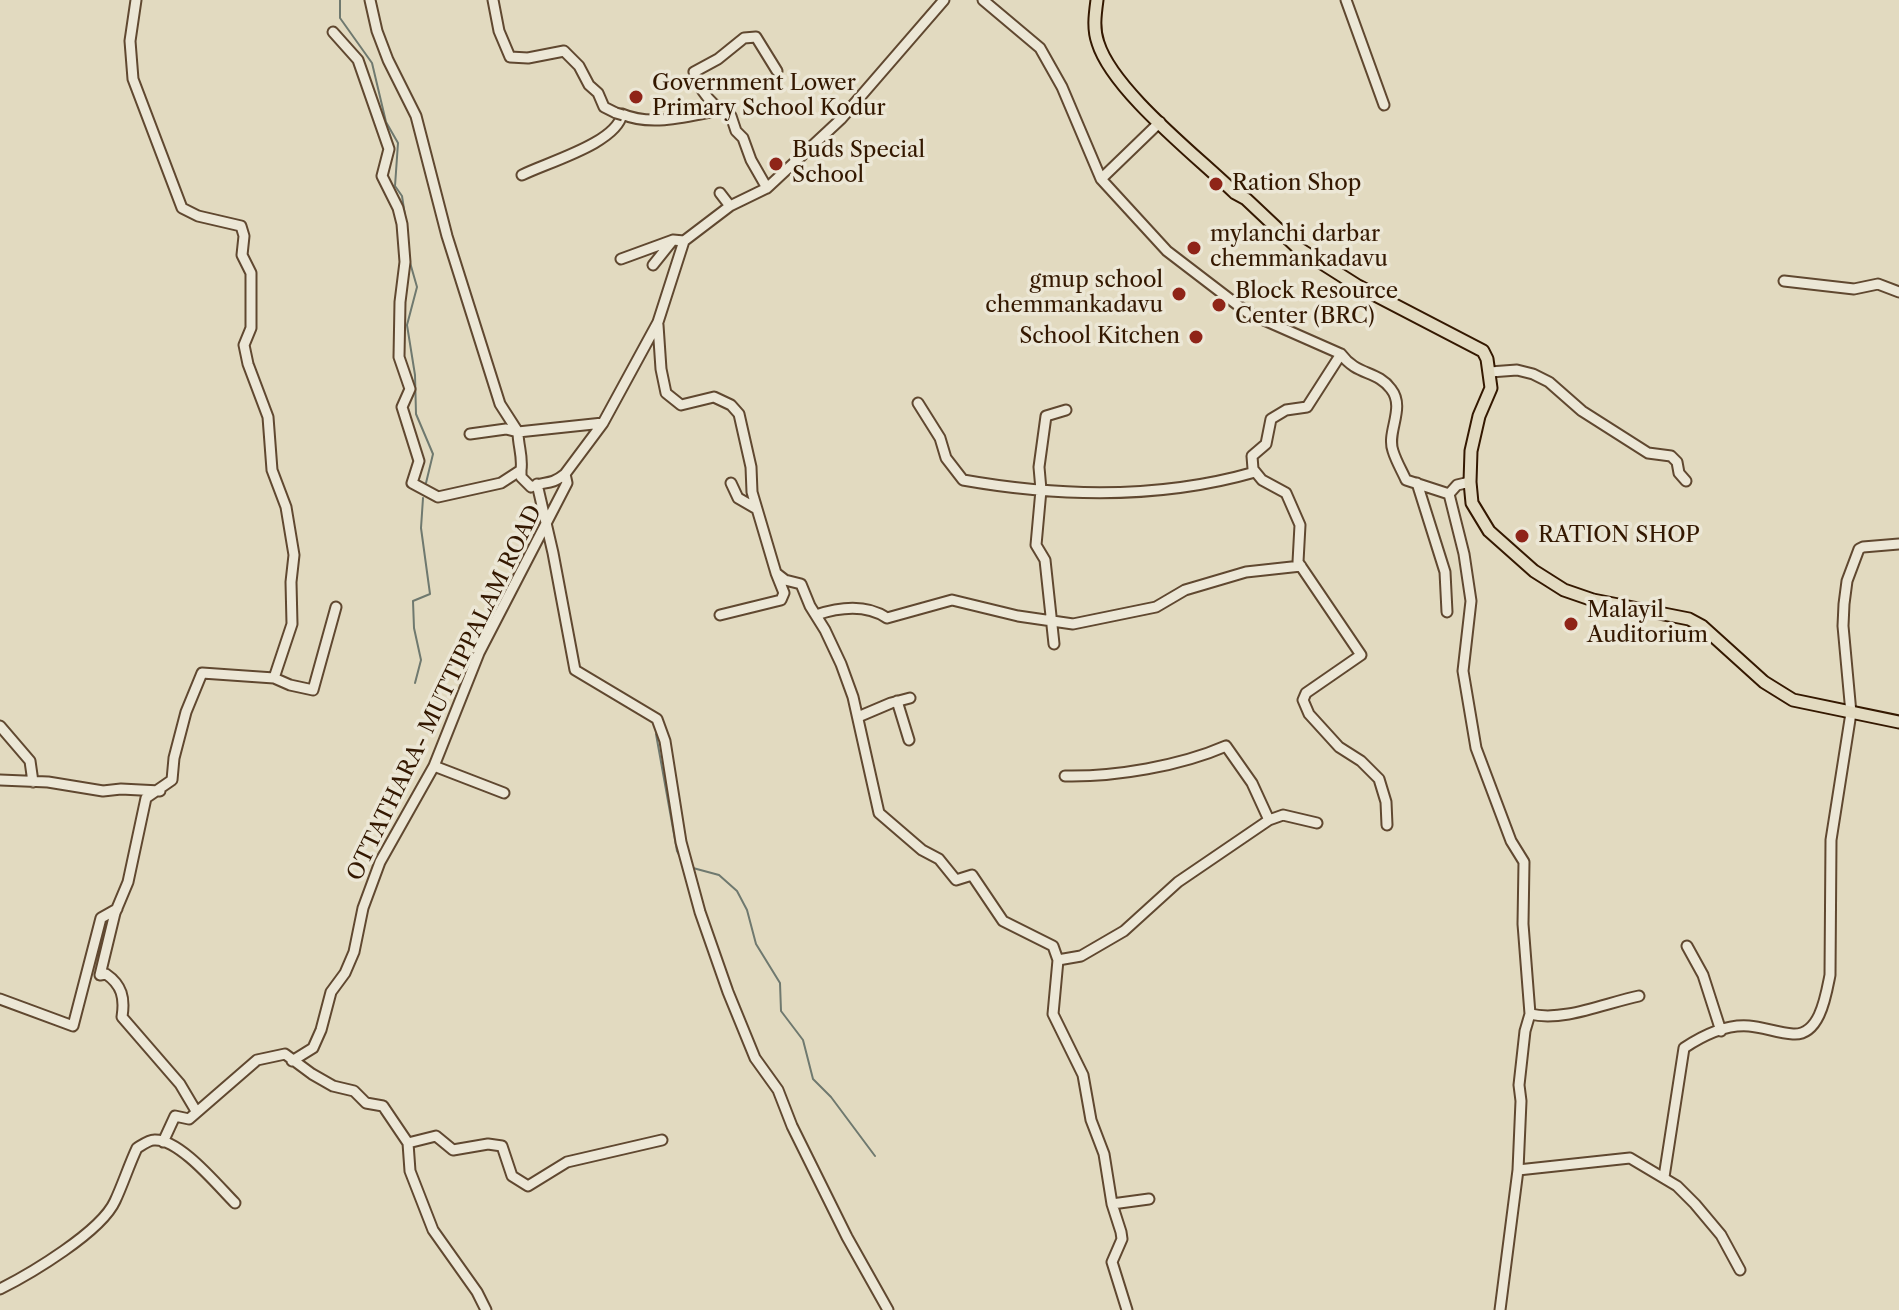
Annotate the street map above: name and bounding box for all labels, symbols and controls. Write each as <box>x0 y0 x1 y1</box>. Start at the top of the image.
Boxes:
place label: Government Lower Primary School Kodur <box>652 71 886 122</box>
marker: Government Lower Primary School Kodur <box>627 88 645 106</box>
place label: Buds Special School <box>792 138 925 190</box>
marker: Buds Special School <box>767 155 785 173</box>
place label: Ration Shop <box>1232 171 1361 197</box>
marker: Ration Shop <box>1207 175 1225 193</box>
place label: mylanchi darbar chemmankadavu <box>1210 222 1388 274</box>
marker: mylanchi darbar chemmankadavu <box>1185 239 1203 257</box>
place label: gmup school chemmankadavu <box>985 268 1163 320</box>
place label: Block Resource Center (BRC) <box>1235 279 1398 330</box>
marker: gmup school chemmankadavu <box>1170 285 1188 303</box>
marker: Block Resource Center (BRC) <box>1210 296 1228 314</box>
place label: School Kitchen <box>1019 324 1180 350</box>
marker: School Kitchen <box>1187 328 1205 346</box>
street label: OTTATHARA- MUTTIPPALAM ROAD <box>342 501 548 885</box>
place label: RATION SHOP <box>1538 523 1700 549</box>
marker: RATION SHOP <box>1513 527 1531 545</box>
place label: Malayil Auditorium <box>1587 598 1708 650</box>
marker: Malayil Auditorium <box>1562 615 1580 633</box>

